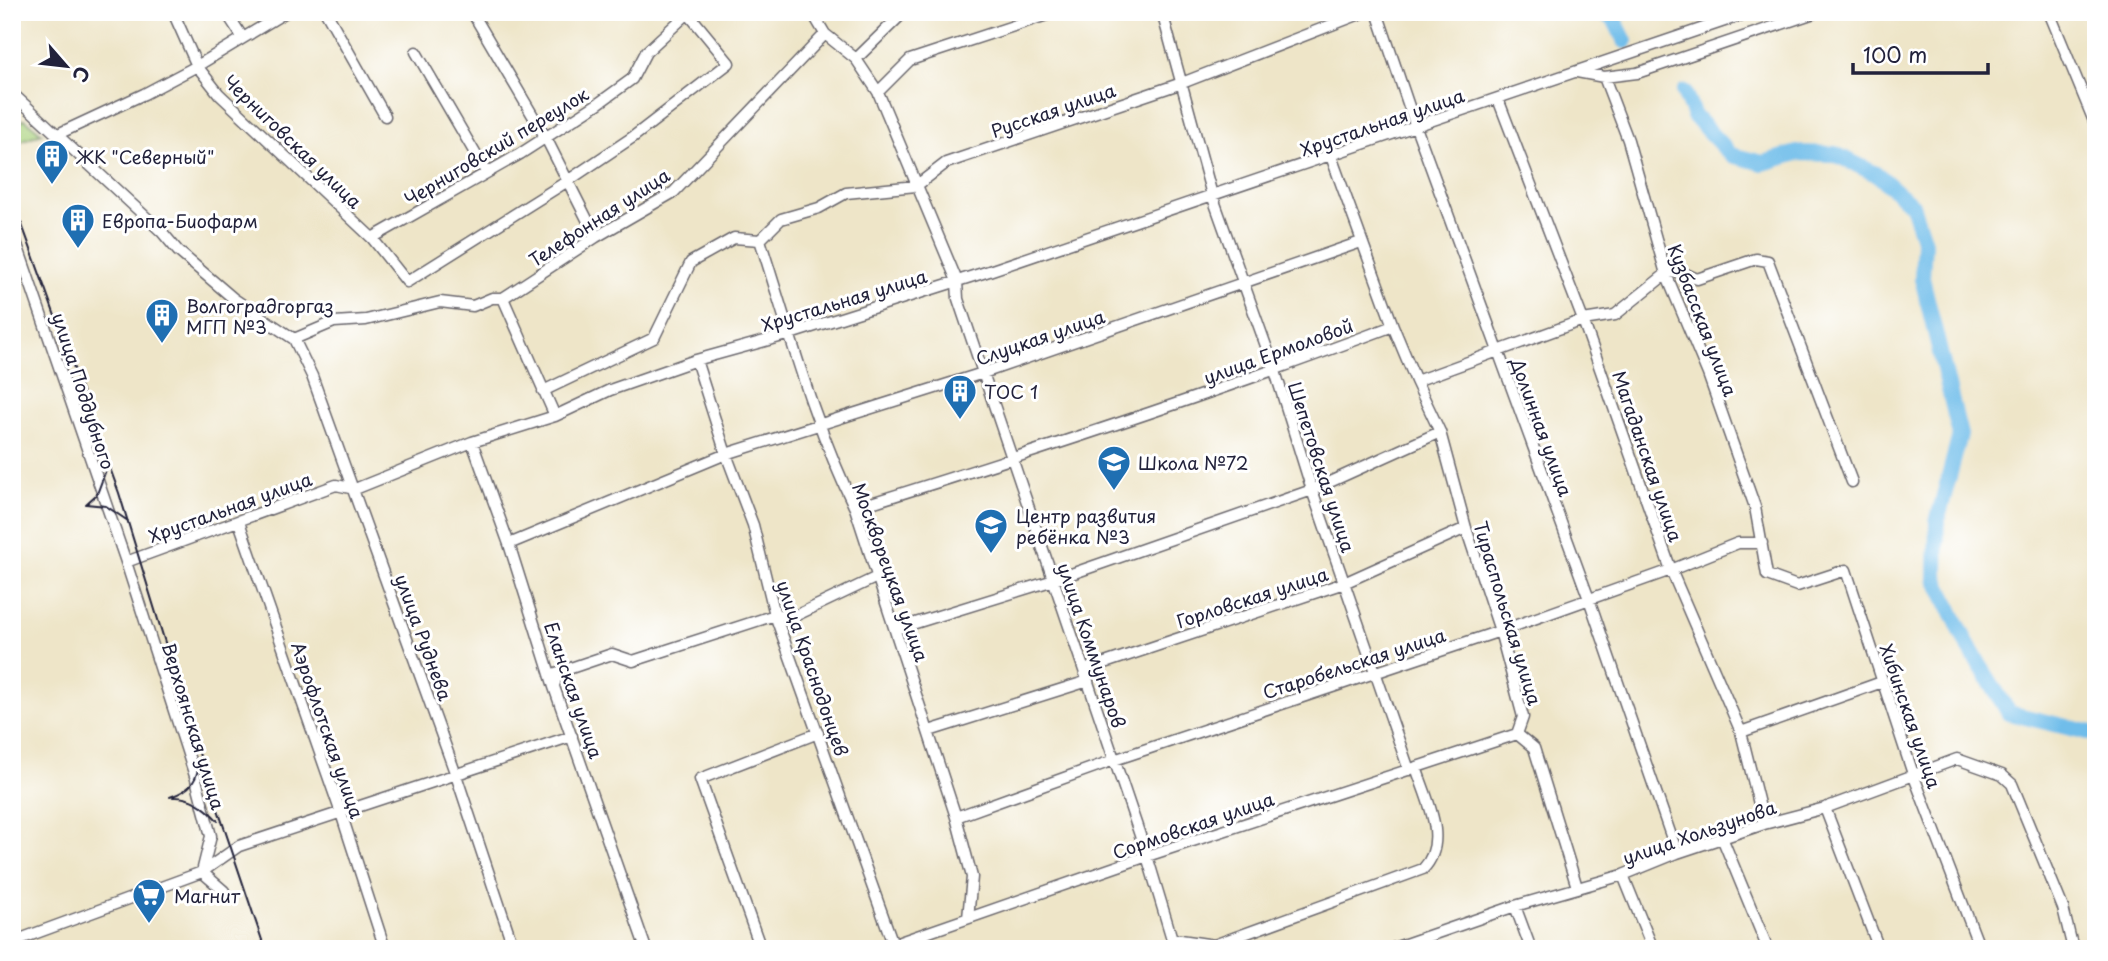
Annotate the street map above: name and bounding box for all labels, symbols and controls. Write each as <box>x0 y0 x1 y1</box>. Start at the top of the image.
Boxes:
north arrow <box>32 32 102 102</box>
scale bar <box>1853 32 1987 76</box>
text: 100 m <box>1863 38 1927 70</box>
text: С <box>66 62 98 87</box>
street label: Черниговская улица <box>218 68 369 215</box>
street label: Русская улица <box>987 76 1119 144</box>
street label: Черниговский переулок <box>399 80 594 212</box>
street label: Хрустальная улица <box>1296 81 1468 163</box>
building icon: ЖК "Северный" <box>33 137 71 186</box>
place label: ЖК "Северный" <box>75 143 214 170</box>
street label: Телефонная улица <box>523 161 675 273</box>
building icon: Европа-Биофарм <box>59 201 97 250</box>
place label: Европа-Биофарм <box>102 207 258 234</box>
street label: Кузбасская улица <box>1662 240 1745 401</box>
street label: Хрустальная улица <box>758 262 931 338</box>
place label: Волгоградгоргаз МГП №3 <box>186 292 334 340</box>
building icon: Волгоградгоргаз МГП №3 <box>143 296 181 345</box>
street label: Слуцкая улица <box>972 302 1109 372</box>
street label: улица Поддубного <box>46 309 122 473</box>
street label: улица Ермоловой <box>1200 311 1356 391</box>
street label: Долинная улица <box>1504 353 1580 501</box>
street label: Магаданская улица <box>1606 367 1690 546</box>
building icon: ТОС 1 <box>941 372 979 421</box>
place label: ТОС 1 <box>984 378 1038 405</box>
street label: Шепетовская улица <box>1282 378 1363 556</box>
school or university icon: Школа №72 <box>1095 443 1133 492</box>
place label: Школа №72 <box>1138 449 1249 476</box>
street label: Хрустальная улица <box>145 465 316 549</box>
street label: Москворецкая улица <box>846 479 936 666</box>
place label: Центр развития ребёнка №3 <box>1016 502 1156 550</box>
school or university icon: Центр развития ребёнка №3 <box>972 506 1010 555</box>
street label: Тираспольская улица <box>1467 518 1549 709</box>
street label: улица Коммунаров <box>1051 559 1133 731</box>
street label: Горловская улица <box>1173 560 1332 634</box>
street label: улица Руднева <box>389 570 460 705</box>
street label: улица Краснодонцев <box>770 576 856 760</box>
street label: Еланская улица <box>538 618 610 763</box>
street label: Старобельская улица <box>1259 620 1450 705</box>
street label: Аэрофлотская улица <box>285 638 371 823</box>
street label: Верхоянская улица <box>156 639 232 813</box>
street label: Хибинская улица <box>1874 640 1949 792</box>
street label: Сормовская улица <box>1109 784 1278 865</box>
street label: улица Хользунова <box>1619 793 1780 871</box>
supermarket icon: Магнит <box>130 876 168 925</box>
place label: Магнит <box>174 882 241 909</box>

